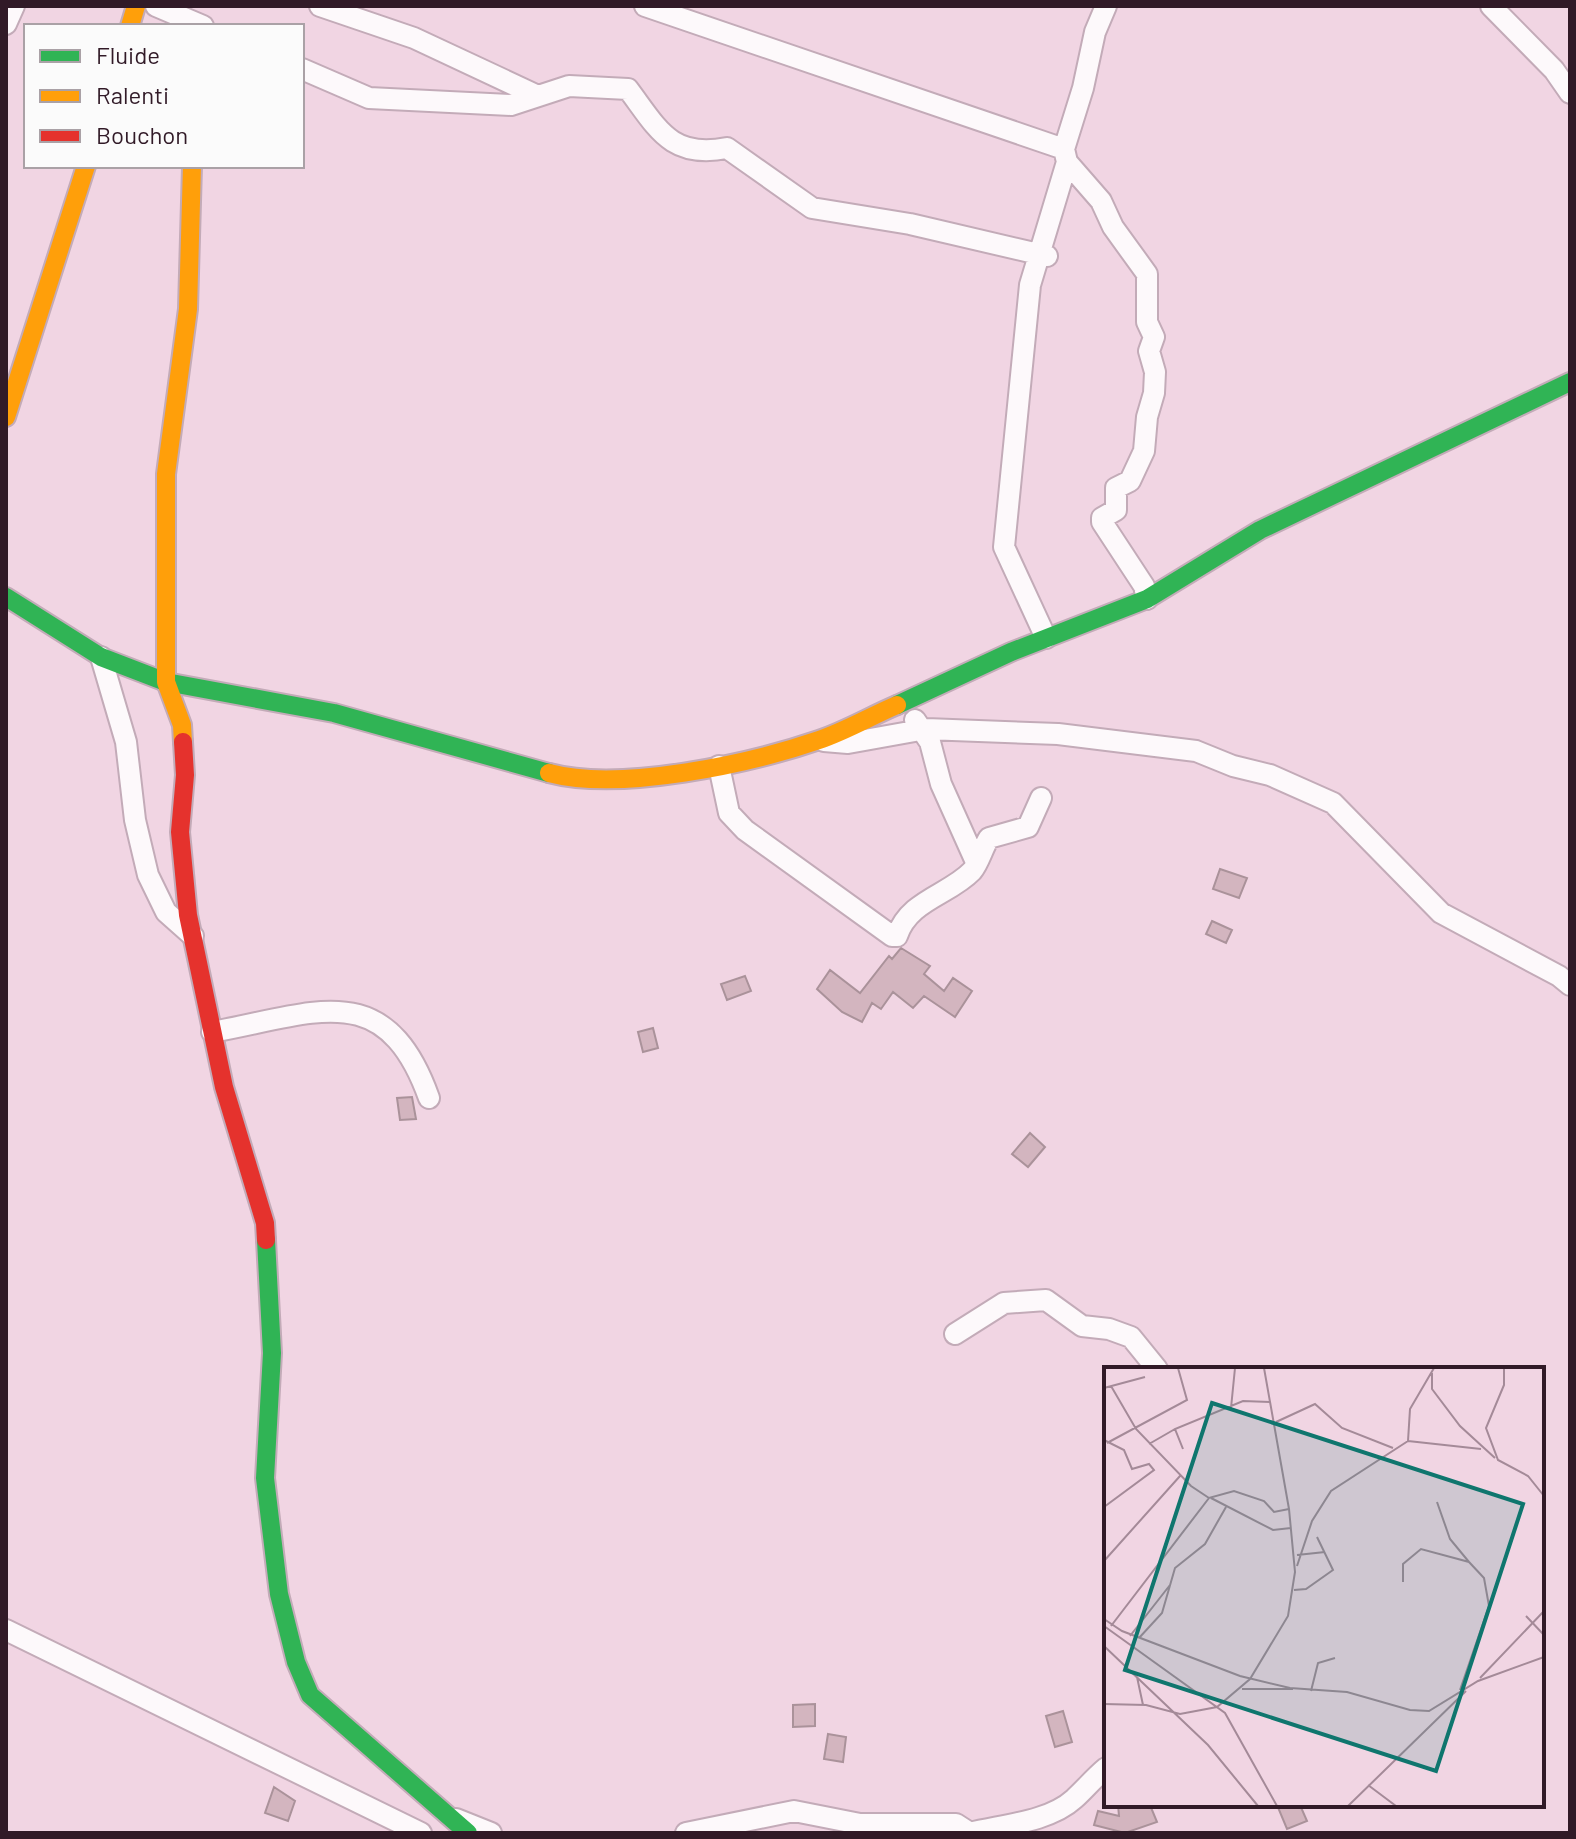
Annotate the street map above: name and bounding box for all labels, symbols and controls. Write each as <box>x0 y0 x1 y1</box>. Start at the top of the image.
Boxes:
legend <box>24 24 304 168</box>
text: Fluide <box>96 40 160 69</box>
text: Ralenti <box>96 80 169 109</box>
text: Bouchon <box>96 120 188 149</box>
inset map <box>1104 1367 1544 1807</box>

